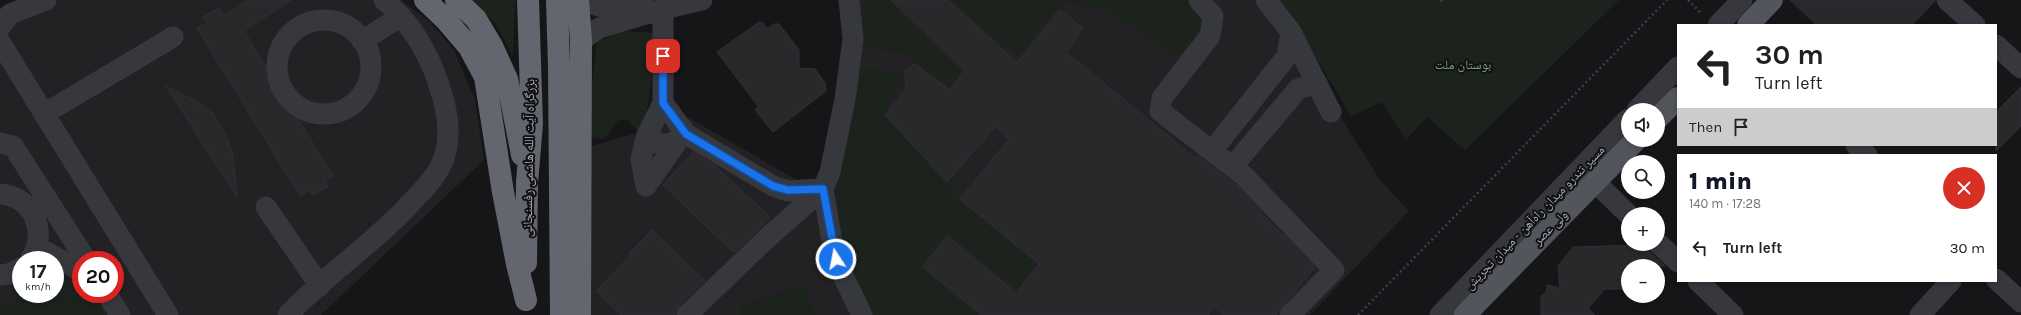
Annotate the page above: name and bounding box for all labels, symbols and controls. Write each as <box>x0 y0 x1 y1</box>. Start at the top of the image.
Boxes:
text: 30 m <box>1755 38 1824 71</box>
pin <box>646 39 680 73</box>
icon: left <box>1689 40 1741 92</box>
icon: arrive <box>652 45 674 67</box>
park label: بوستان ملت <box>1435 57 1491 73</box>
text: Turn left <box>1755 72 1823 94</box>
street label: بزرگراه آیت الله هاشمی رفسنجانی <box>520 79 538 237</box>
map controls <box>1621 103 1665 303</box>
button: sound <box>1621 103 1665 147</box>
icon: arrive <box>1730 116 1752 138</box>
text: Then <box>1689 118 1722 136</box>
street label: مسیر تندرو میدان راه‌آهن - میدان تجریش <box>1461 142 1608 293</box>
button: search <box>1621 155 1665 199</box>
text: 1 min <box>1689 167 1752 195</box>
button: close <box>1943 167 1985 209</box>
text: 140 m · 17:28 <box>1689 196 1761 211</box>
street label: ولی عصر <box>1529 207 1571 249</box>
button: + <box>1621 207 1665 251</box>
icon: left <box>1689 237 1711 259</box>
position arrow <box>815 238 857 280</box>
text: Turn left <box>1723 239 1782 257</box>
text: 30 m <box>1950 239 1985 257</box>
speed limit sign: 20 <box>72 251 124 303</box>
button: − <box>1621 259 1665 303</box>
text: 17 <box>29 260 47 283</box>
text: km/h <box>25 281 51 293</box>

